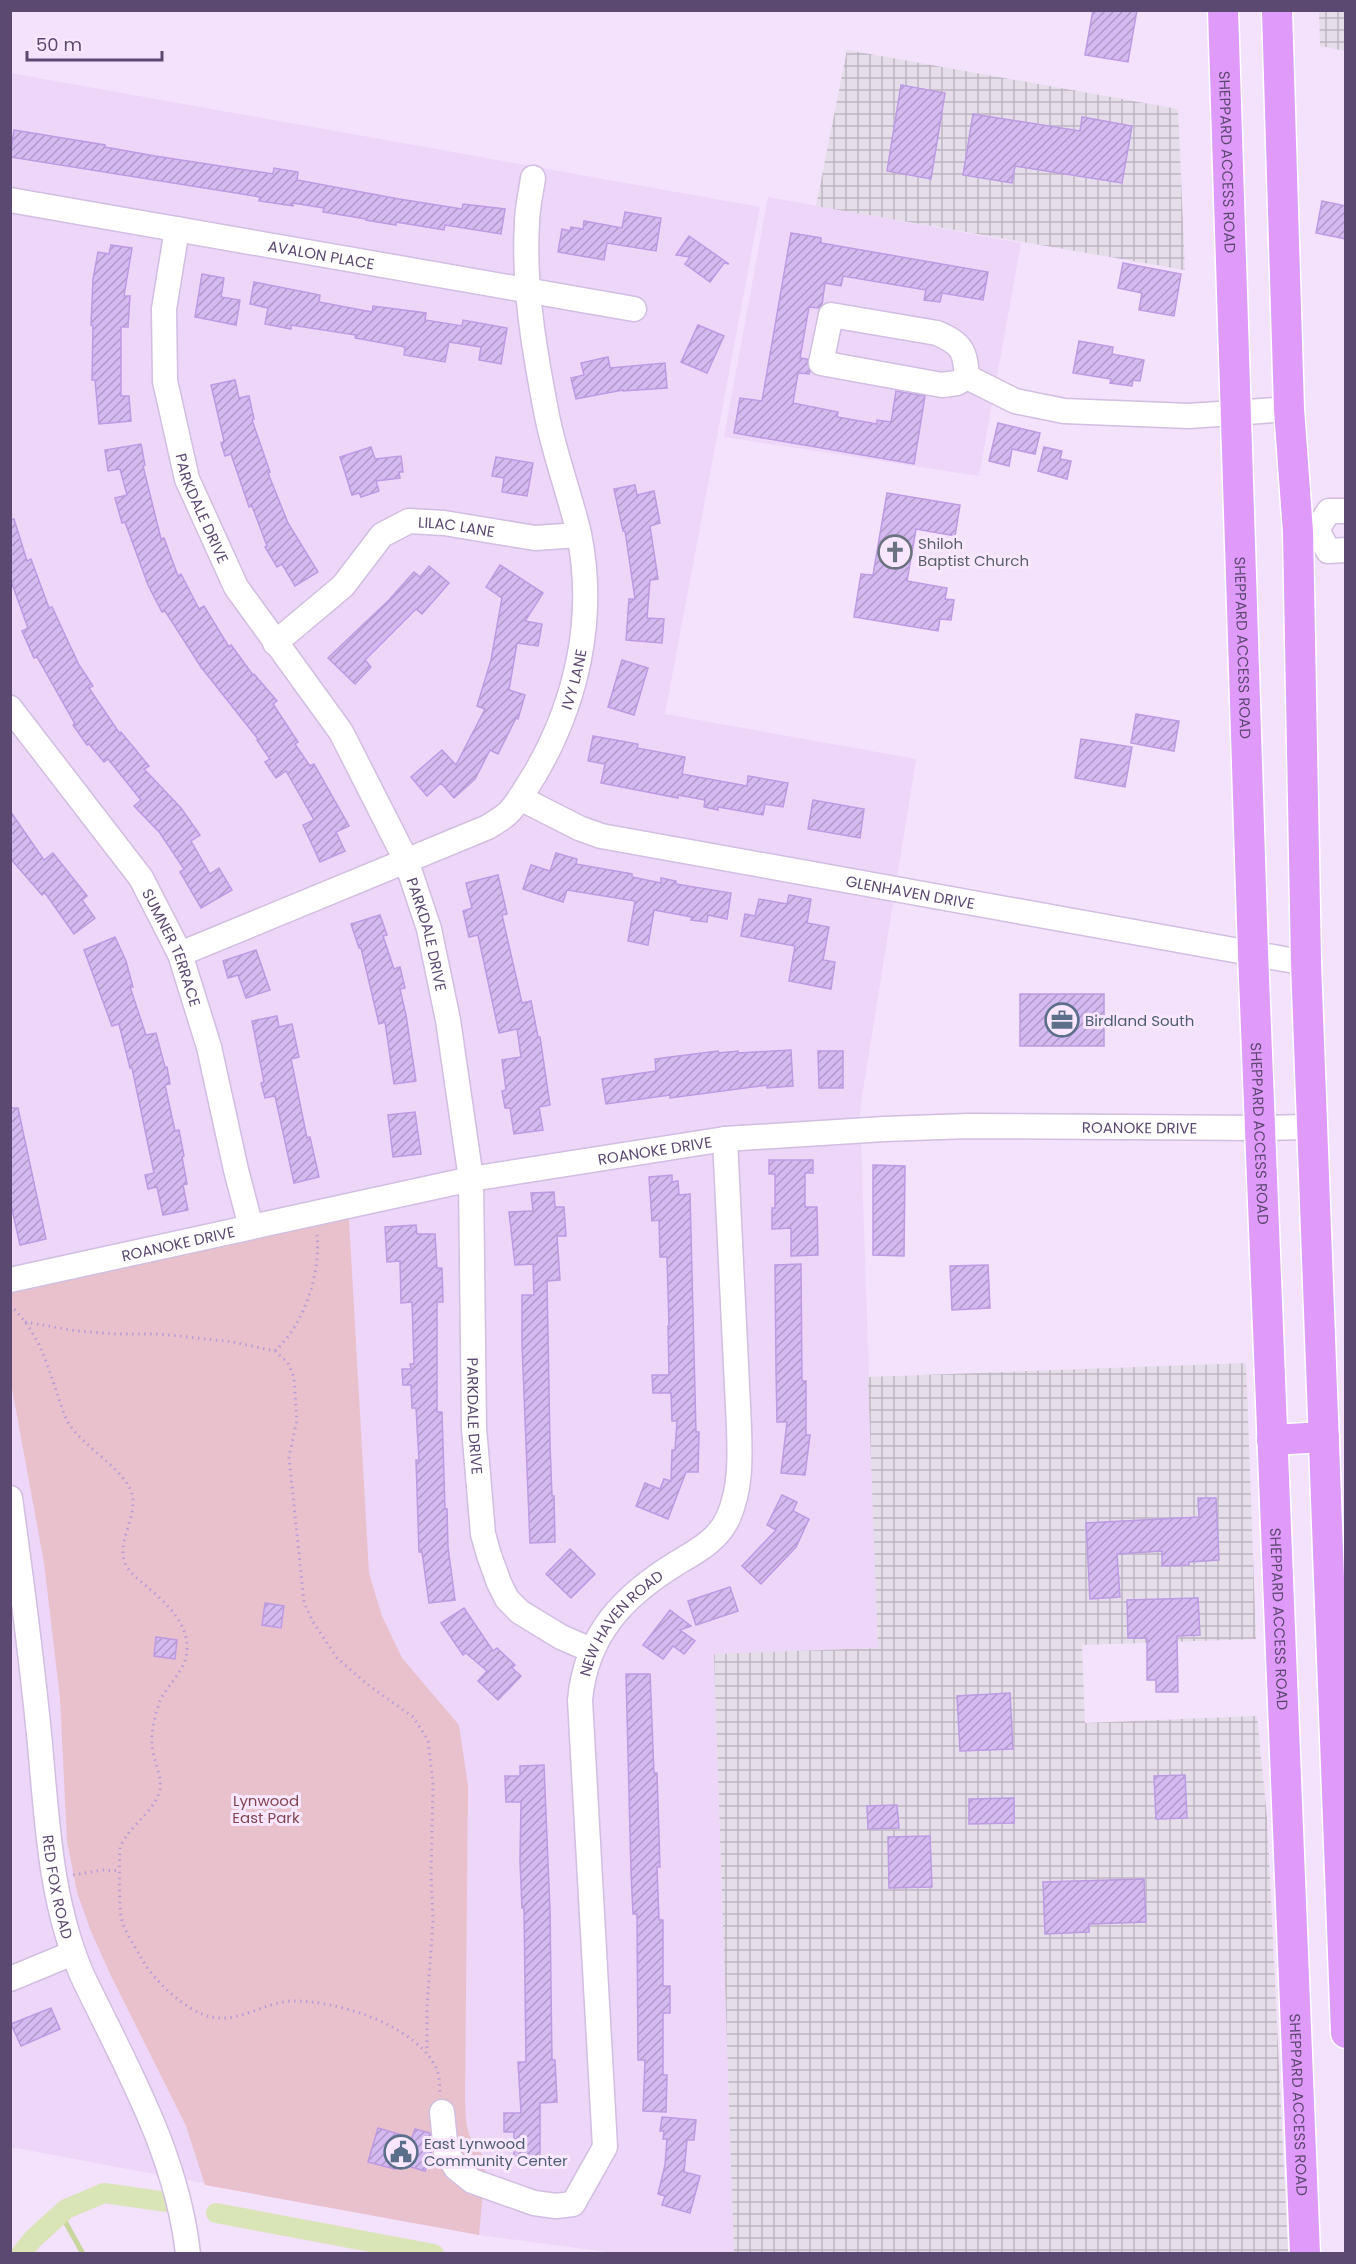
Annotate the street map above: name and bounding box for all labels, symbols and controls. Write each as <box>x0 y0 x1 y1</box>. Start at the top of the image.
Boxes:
scale bar <box>27 24 162 62</box>
text: 50 m <box>36 32 82 57</box>
street label: SHEPPARD ACCESS ROAD <box>1214 70 1241 253</box>
street label: AVALON PLACE <box>266 235 376 274</box>
street label: PARKDALE DRIVE <box>171 451 234 566</box>
street label: LILAC LANE <box>417 511 496 542</box>
place label: Shiloh Baptist Church <box>918 533 1029 571</box>
church icon: Shiloh Baptist Church <box>877 534 913 570</box>
street label: SHEPPARD ACCESS ROAD <box>1230 556 1257 739</box>
street label: IVY LANE <box>555 647 591 712</box>
street label: GLENHAVEN DRIVE <box>844 870 977 914</box>
street label: PARKDALE DRIVE <box>402 874 452 993</box>
street label: SUMNER TERRACE <box>138 885 206 1009</box>
office icon: Birdland South <box>1044 1002 1080 1038</box>
place label: Birdland South <box>1085 1010 1194 1031</box>
street label: SHEPPARD ACCESS ROAD <box>1246 1042 1274 1225</box>
street label: ROANOKE DRIVE <box>1082 1116 1197 1138</box>
street label: ROANOKE DRIVE <box>596 1131 713 1169</box>
street label: ROANOKE DRIVE <box>119 1221 237 1266</box>
street label: PARKDALE DRIVE <box>463 1357 488 1475</box>
street label: SHEPPARD ACCESS ROAD <box>1265 1527 1294 1711</box>
street label: NEW HAVEN ROAD <box>574 1565 667 1678</box>
park label: Lynwood East Park <box>232 1790 300 1828</box>
street label: RED FOX ROAD <box>38 1834 79 1942</box>
street label: SHEPPARD ACCESS ROAD <box>1285 2013 1313 2196</box>
place label: East Lynwood Community Center <box>424 2133 568 2171</box>
public building icon: East Lynwood Community Center <box>383 2134 419 2170</box>

